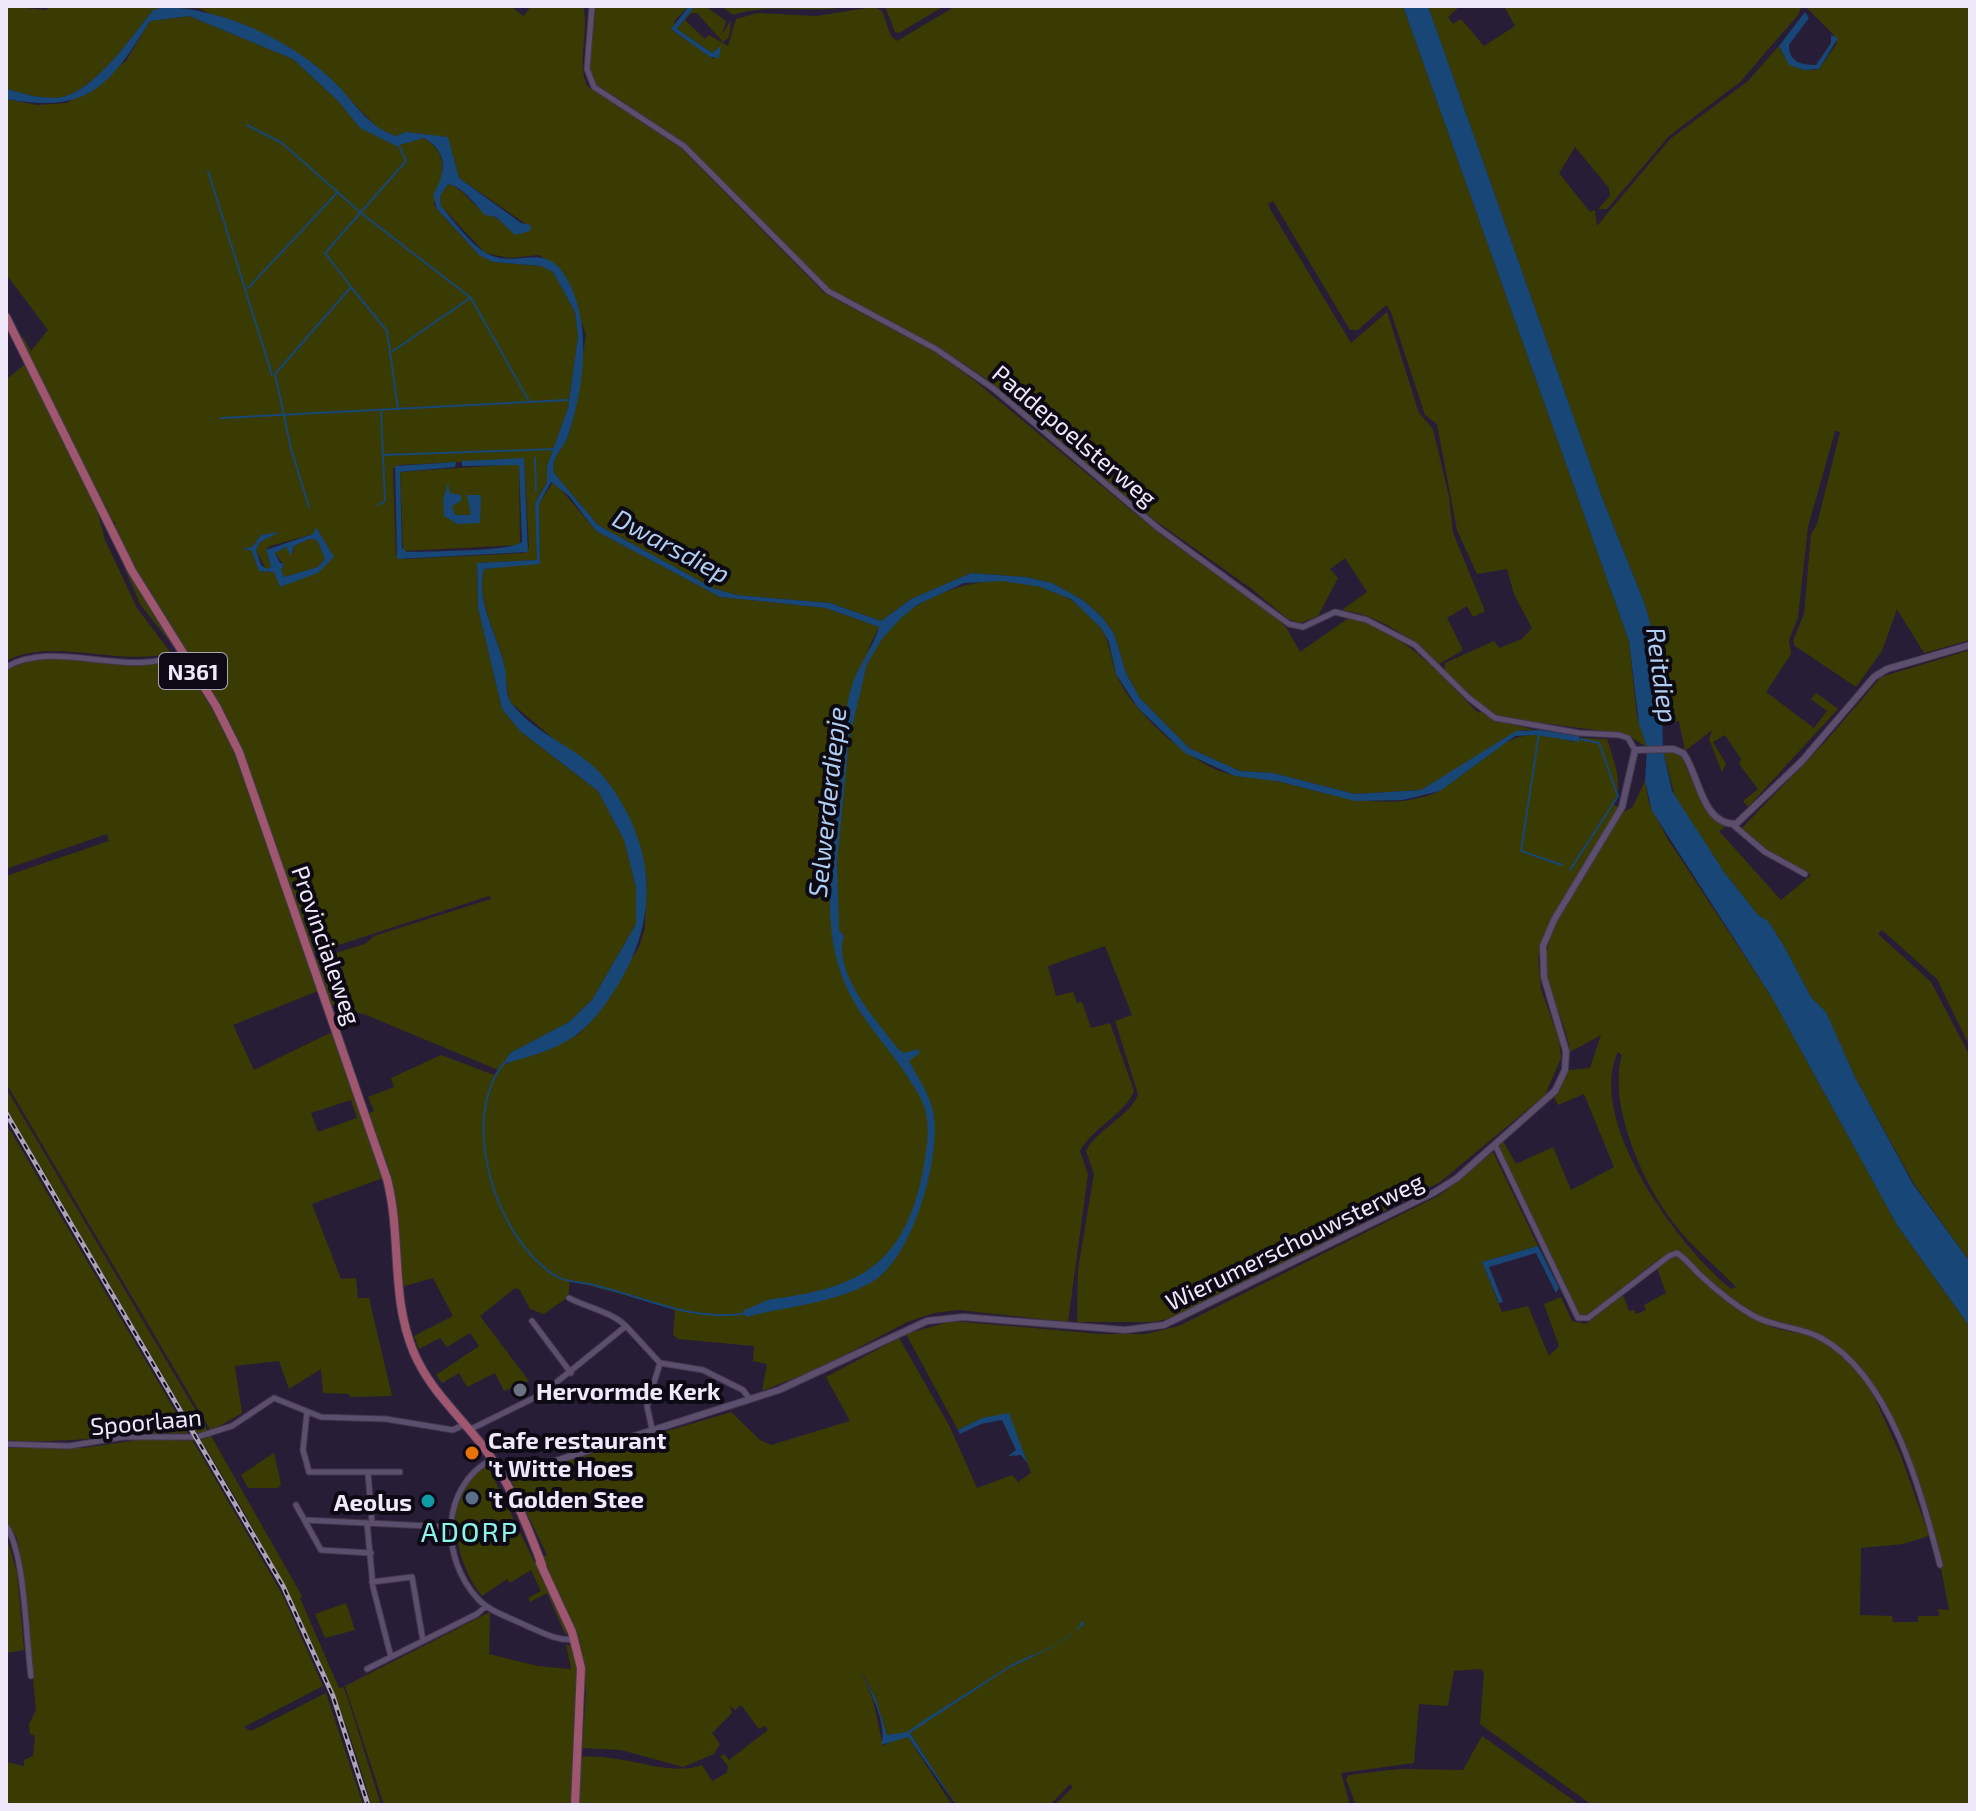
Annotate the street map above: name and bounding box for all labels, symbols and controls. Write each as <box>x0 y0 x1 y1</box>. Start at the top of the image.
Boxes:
street label: Paddepoelsterweg <box>987 358 1163 512</box>
water label: Dwarsdiep <box>608 501 736 589</box>
water label: Reitdiep <box>1641 625 1685 725</box>
road number: N361 <box>159 653 227 689</box>
water label: Selwerderdiepje <box>801 705 851 899</box>
street label: Provincialeweg <box>286 862 368 1028</box>
street label: Wierumerschouwsterweg <box>1160 1166 1428 1316</box>
place label: Hervormde Kerk <box>536 1376 721 1405</box>
marker: Hervormde Kerk <box>511 1381 529 1399</box>
street label: Spoorlaan <box>89 1402 203 1440</box>
place label: Cafe restaurant 't Witte Hoes <box>488 1425 666 1482</box>
marker: Cafe restaurant 't Witte Hoes <box>463 1444 481 1462</box>
place label: 't Golden Stee <box>488 1484 644 1513</box>
place label: Aeolus <box>334 1487 412 1516</box>
marker: 't Golden Stee <box>463 1489 481 1507</box>
marker: Aeolus <box>419 1492 437 1510</box>
district label: ADORP <box>421 1514 519 1548</box>

